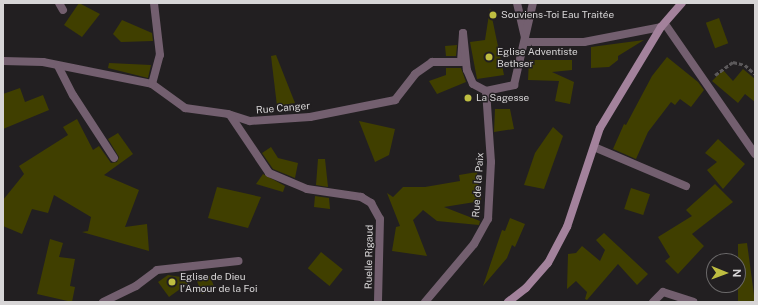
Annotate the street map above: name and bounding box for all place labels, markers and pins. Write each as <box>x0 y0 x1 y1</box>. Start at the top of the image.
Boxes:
place label: Souviens-Toi Eau Traitée <box>501 9 614 21</box>
marker: Souviens-Toi Eau Traitée <box>488 10 498 20</box>
place label: Eglise Adventiste Bethser <box>497 45 578 68</box>
marker: Eglise Adventiste Bethser <box>484 52 494 62</box>
place label: La Sagesse <box>476 92 529 104</box>
marker: La Sagesse <box>463 93 473 103</box>
place label: Eglise de Dieu l'Amour de la Foi <box>180 270 258 294</box>
marker: Eglise de Dieu l'Amour de la Foi <box>167 277 177 287</box>

